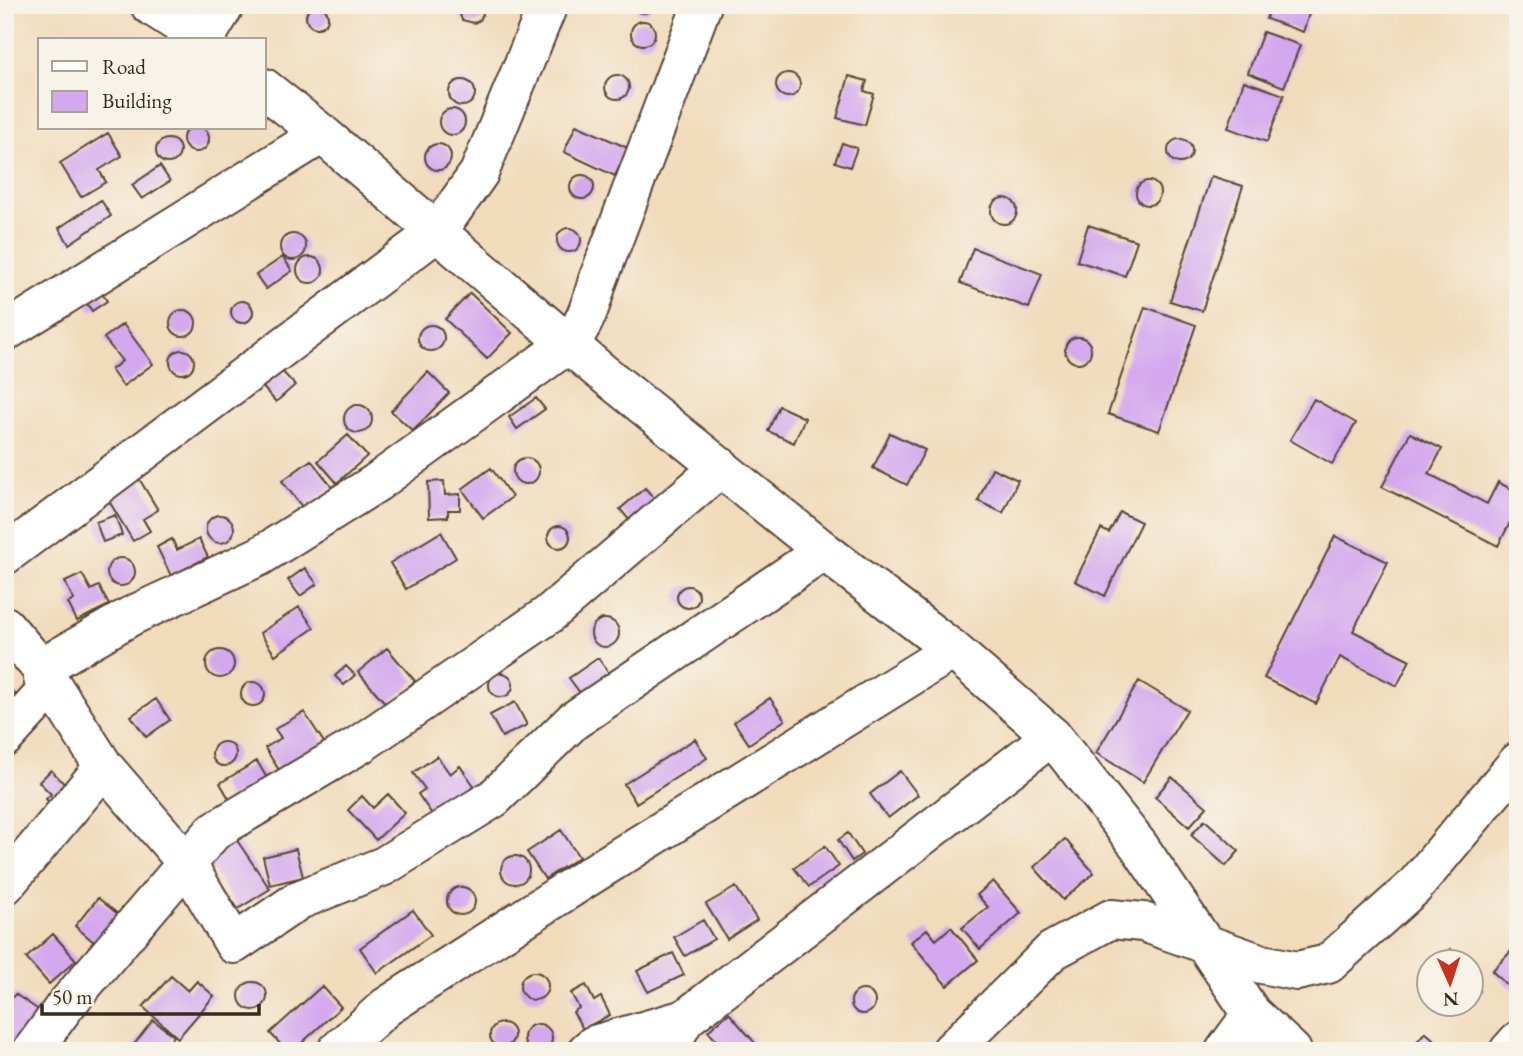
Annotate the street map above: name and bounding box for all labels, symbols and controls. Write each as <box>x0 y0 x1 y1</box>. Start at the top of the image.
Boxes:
legend <box>38 38 266 130</box>
text: Road <box>102 53 146 80</box>
text: Building <box>102 87 172 114</box>
north arrow <box>1414 948 1484 1018</box>
scale bar <box>42 972 259 1016</box>
text: 50 m <box>52 983 93 1010</box>
text: N <box>1442 987 1459 1012</box>

